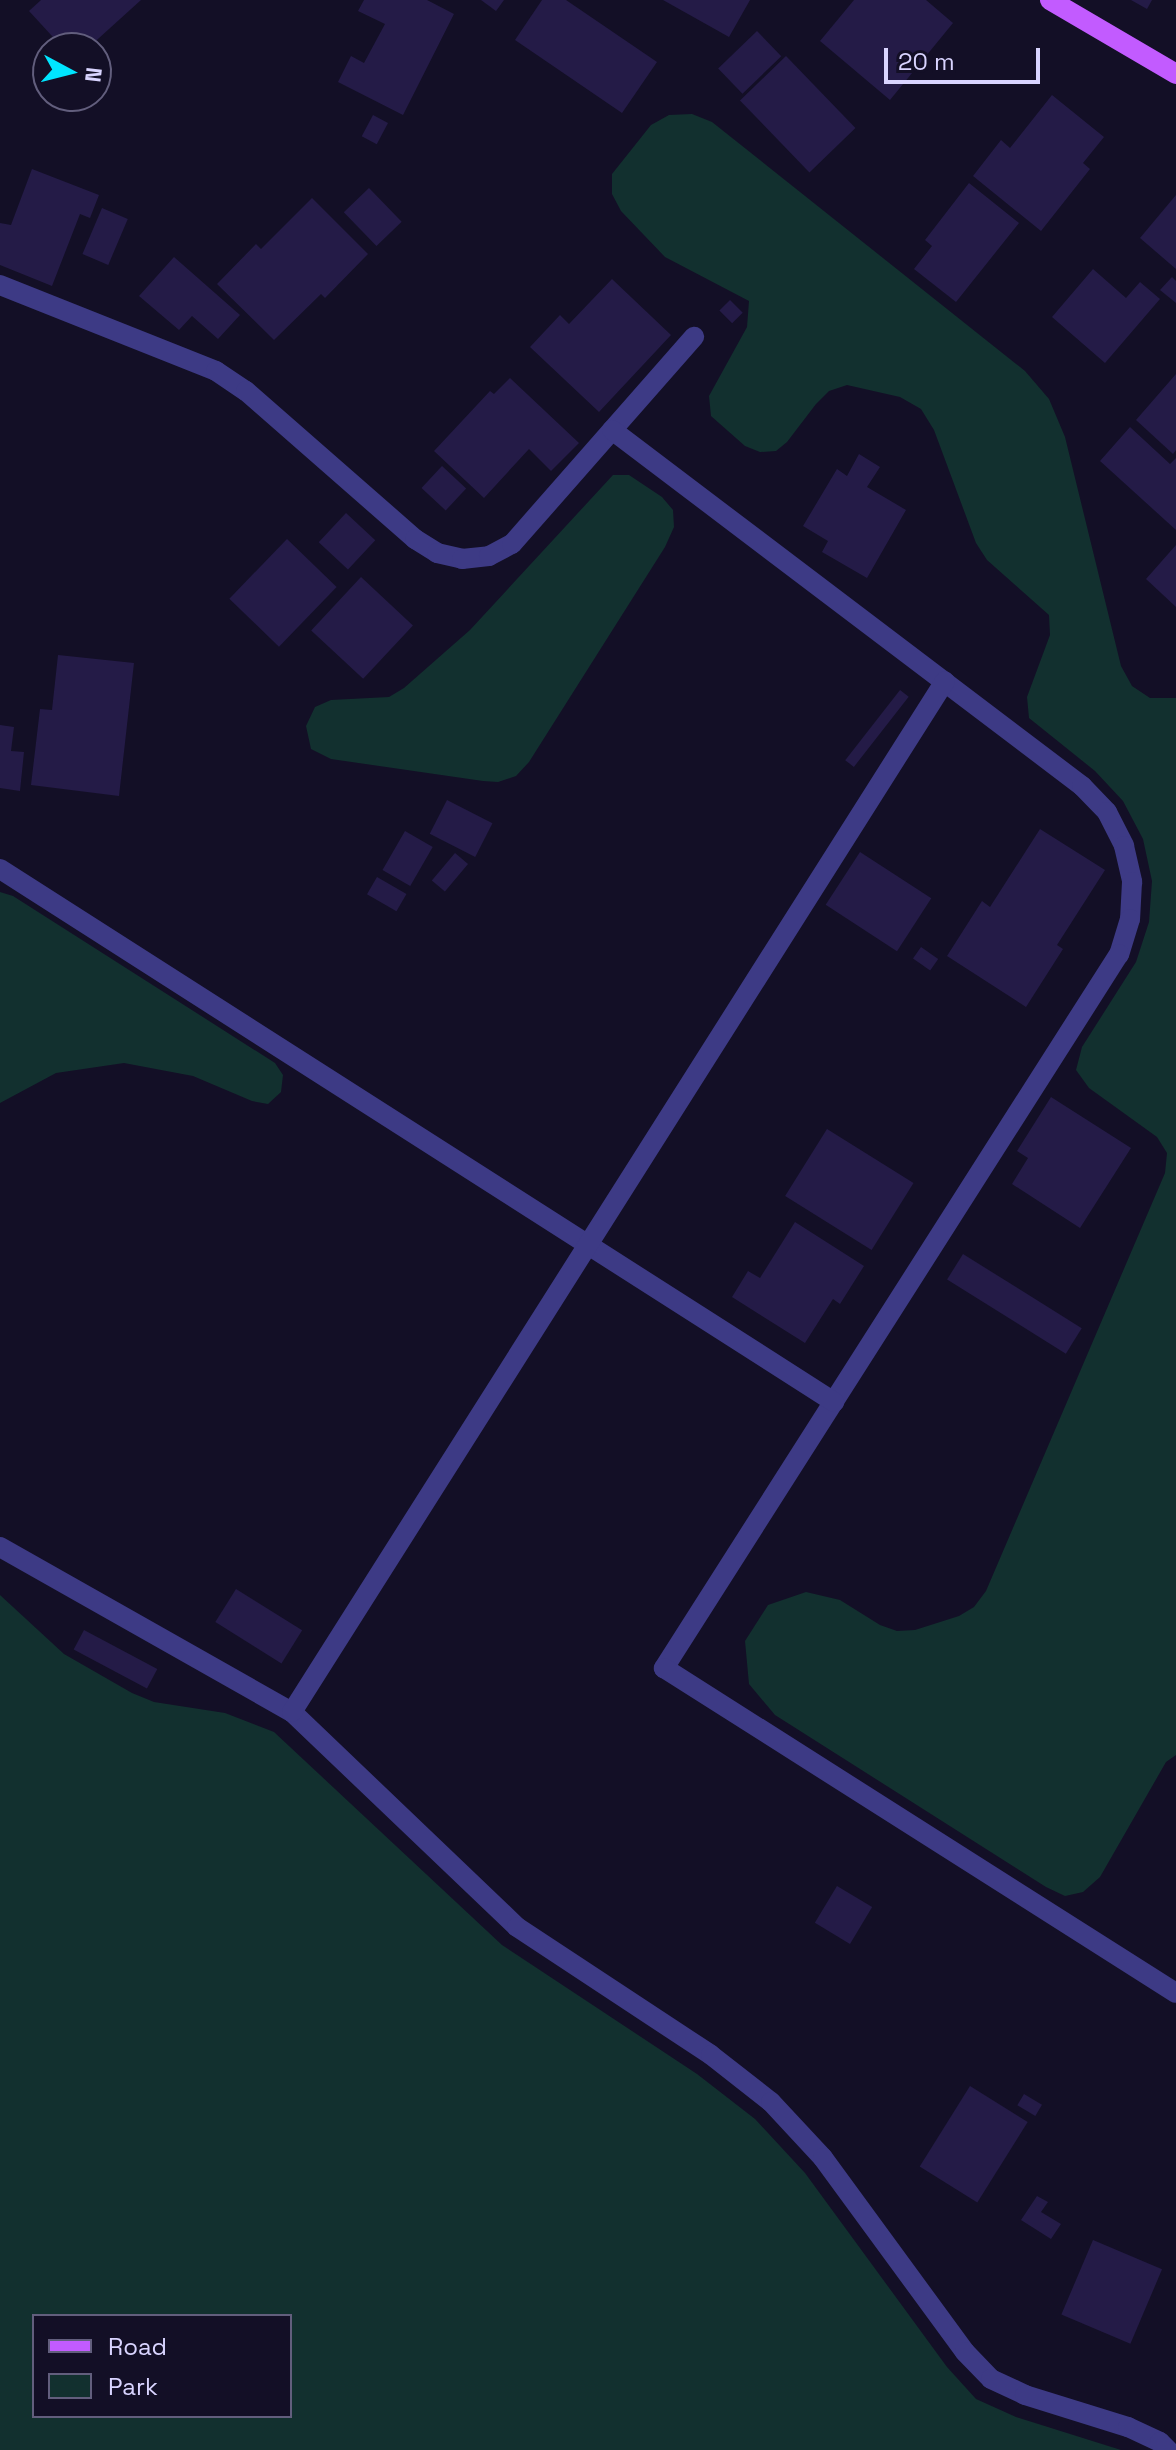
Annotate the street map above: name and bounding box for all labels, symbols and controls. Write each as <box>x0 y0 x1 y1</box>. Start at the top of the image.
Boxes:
north arrow <box>32 32 112 112</box>
scale bar <box>888 32 1044 82</box>
text: 20 m <box>898 46 955 77</box>
text: N <box>79 66 109 84</box>
legend <box>32 2314 292 2418</box>
text: Road <box>108 2331 167 2362</box>
text: Park <box>108 2371 158 2402</box>

